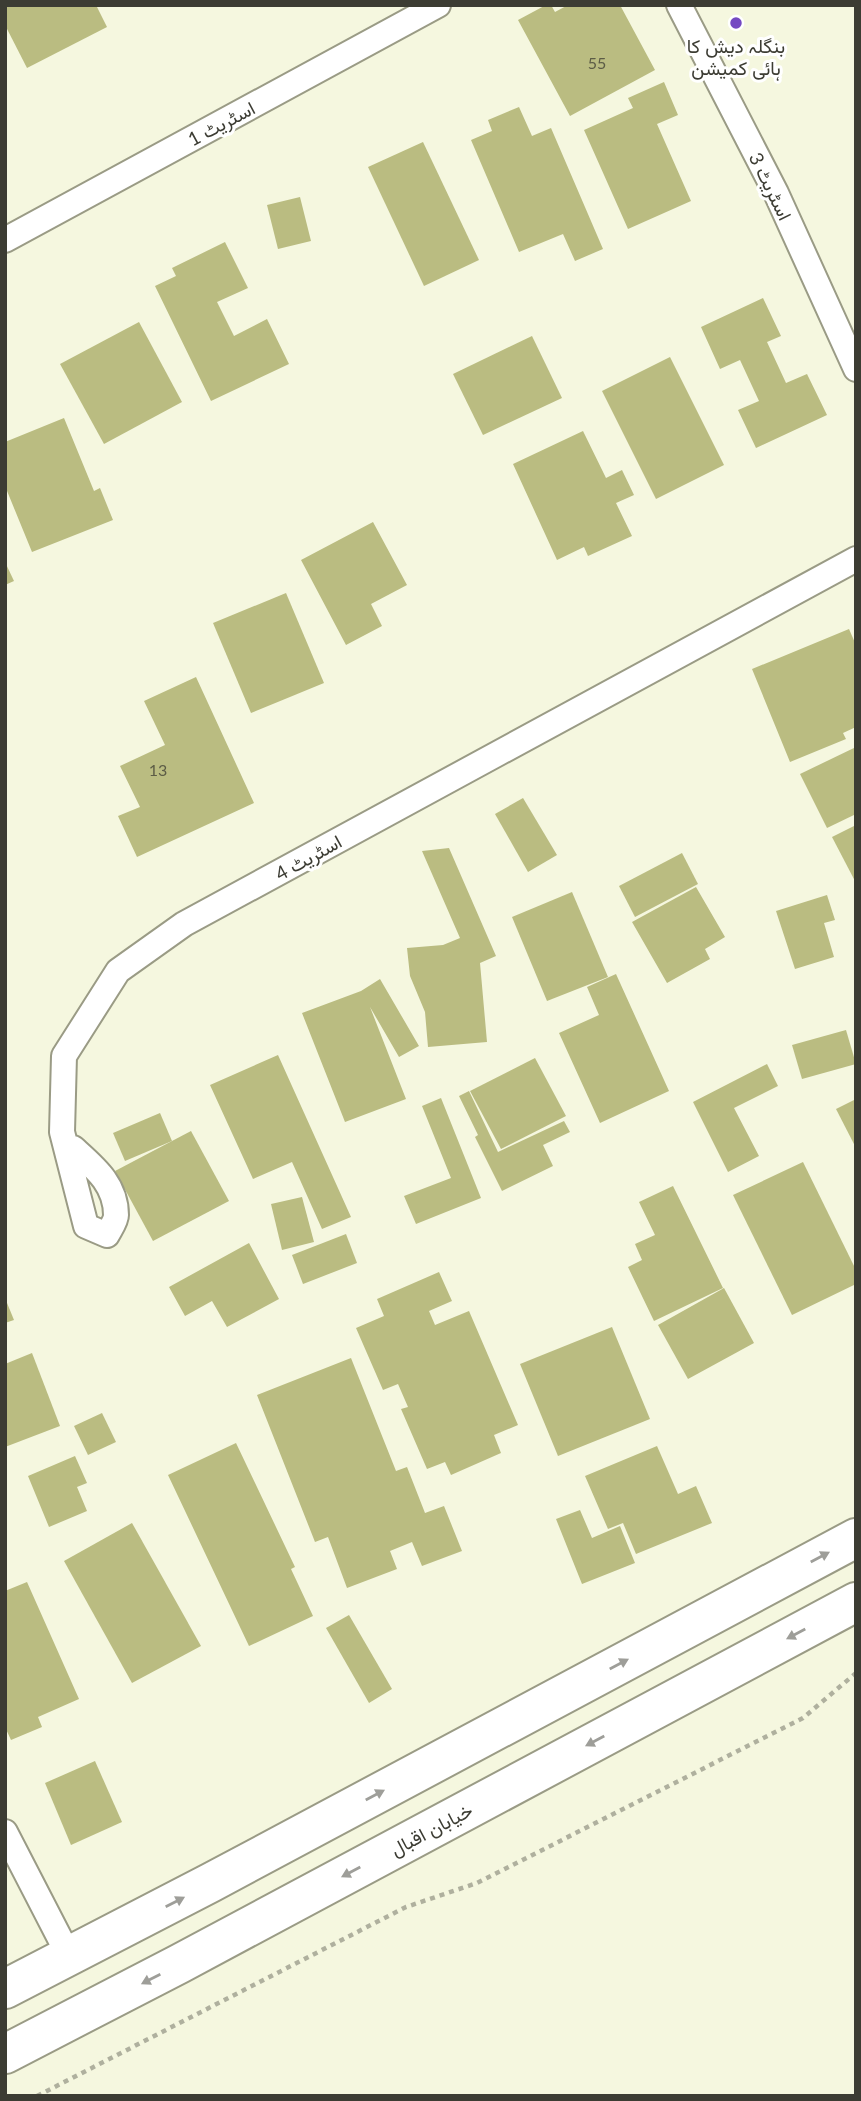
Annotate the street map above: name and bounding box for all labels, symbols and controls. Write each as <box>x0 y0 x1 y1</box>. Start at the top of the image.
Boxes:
marker: بنگلہ دیش کا ہائی کمیشن <box>728 15 744 31</box>
place label: بنگلہ دیش کا ہائی کمیشن <box>687 34 785 81</box>
house number: 55 <box>588 53 606 72</box>
street label: اسٹریٹ 1 <box>184 96 259 151</box>
street label: اسٹریٹ 3 <box>744 148 797 224</box>
house number: 13 <box>149 760 167 779</box>
street label: اسٹریٹ 4 <box>271 829 346 886</box>
one-way arrow <box>810 1551 830 1563</box>
one-way arrow <box>786 1628 805 1640</box>
one-way arrow <box>610 1659 630 1671</box>
one-way arrow <box>585 1736 605 1747</box>
one-way arrow <box>366 1789 385 1801</box>
street label: خیابان اقبال <box>386 1798 476 1861</box>
one-way arrow <box>342 1866 361 1878</box>
one-way arrow <box>165 1896 185 1908</box>
one-way arrow <box>141 1973 161 1985</box>

